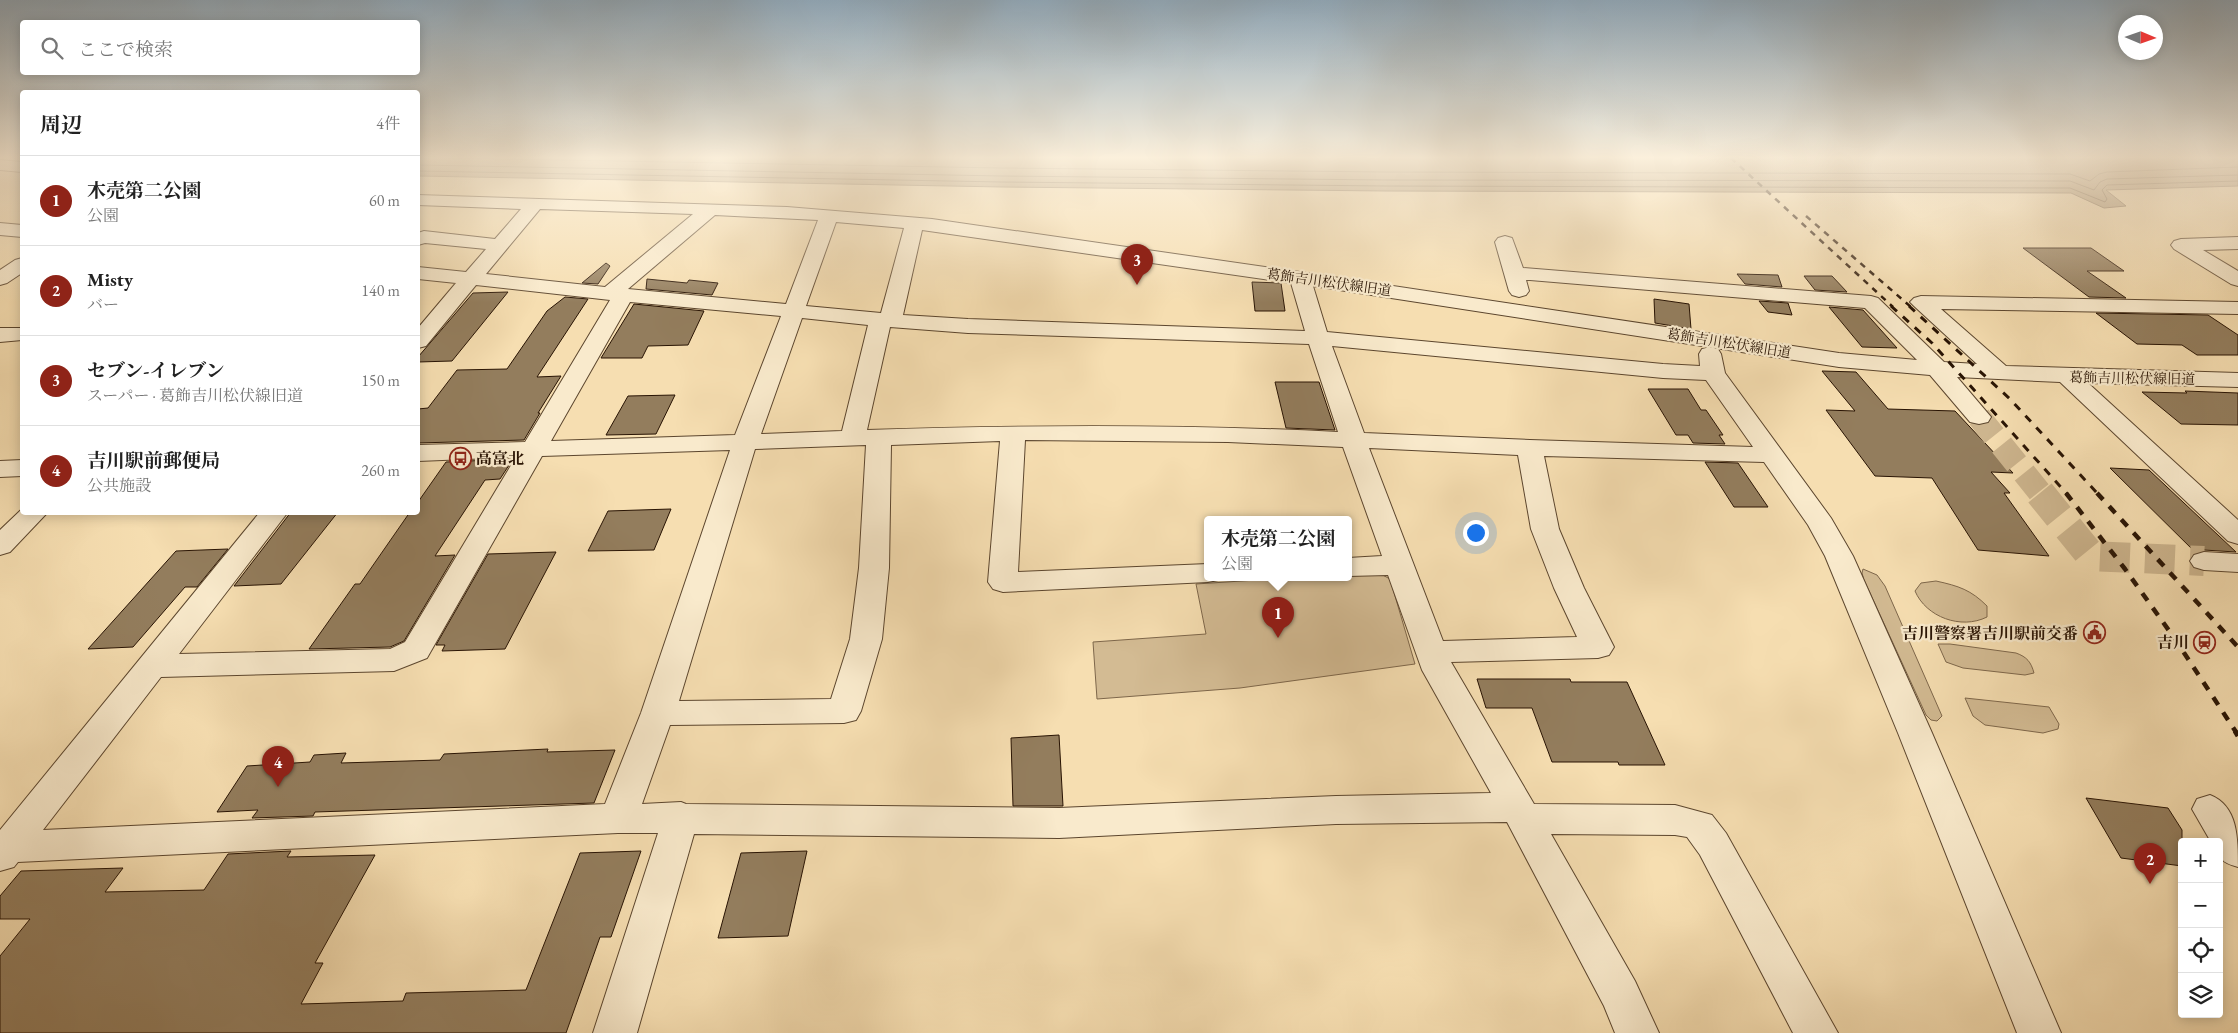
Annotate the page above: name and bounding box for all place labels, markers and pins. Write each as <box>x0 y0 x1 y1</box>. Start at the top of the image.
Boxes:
pin: 3 <box>1121 244 1153 285</box>
bus stop icon: 高富北 <box>448 446 472 470</box>
place label: 高富北 <box>476 448 524 469</box>
pin: 1 <box>1262 597 1294 638</box>
public building icon: 吉川警察署吉川駅前交番 <box>2082 621 2106 645</box>
place label: 吉川警察署吉川駅前交番 <box>1902 623 2078 644</box>
station icon: 吉川 <box>2193 630 2217 654</box>
place label: 吉川 <box>2157 632 2189 653</box>
pin: 4 <box>262 746 294 787</box>
pin: 2 <box>2134 843 2166 884</box>

